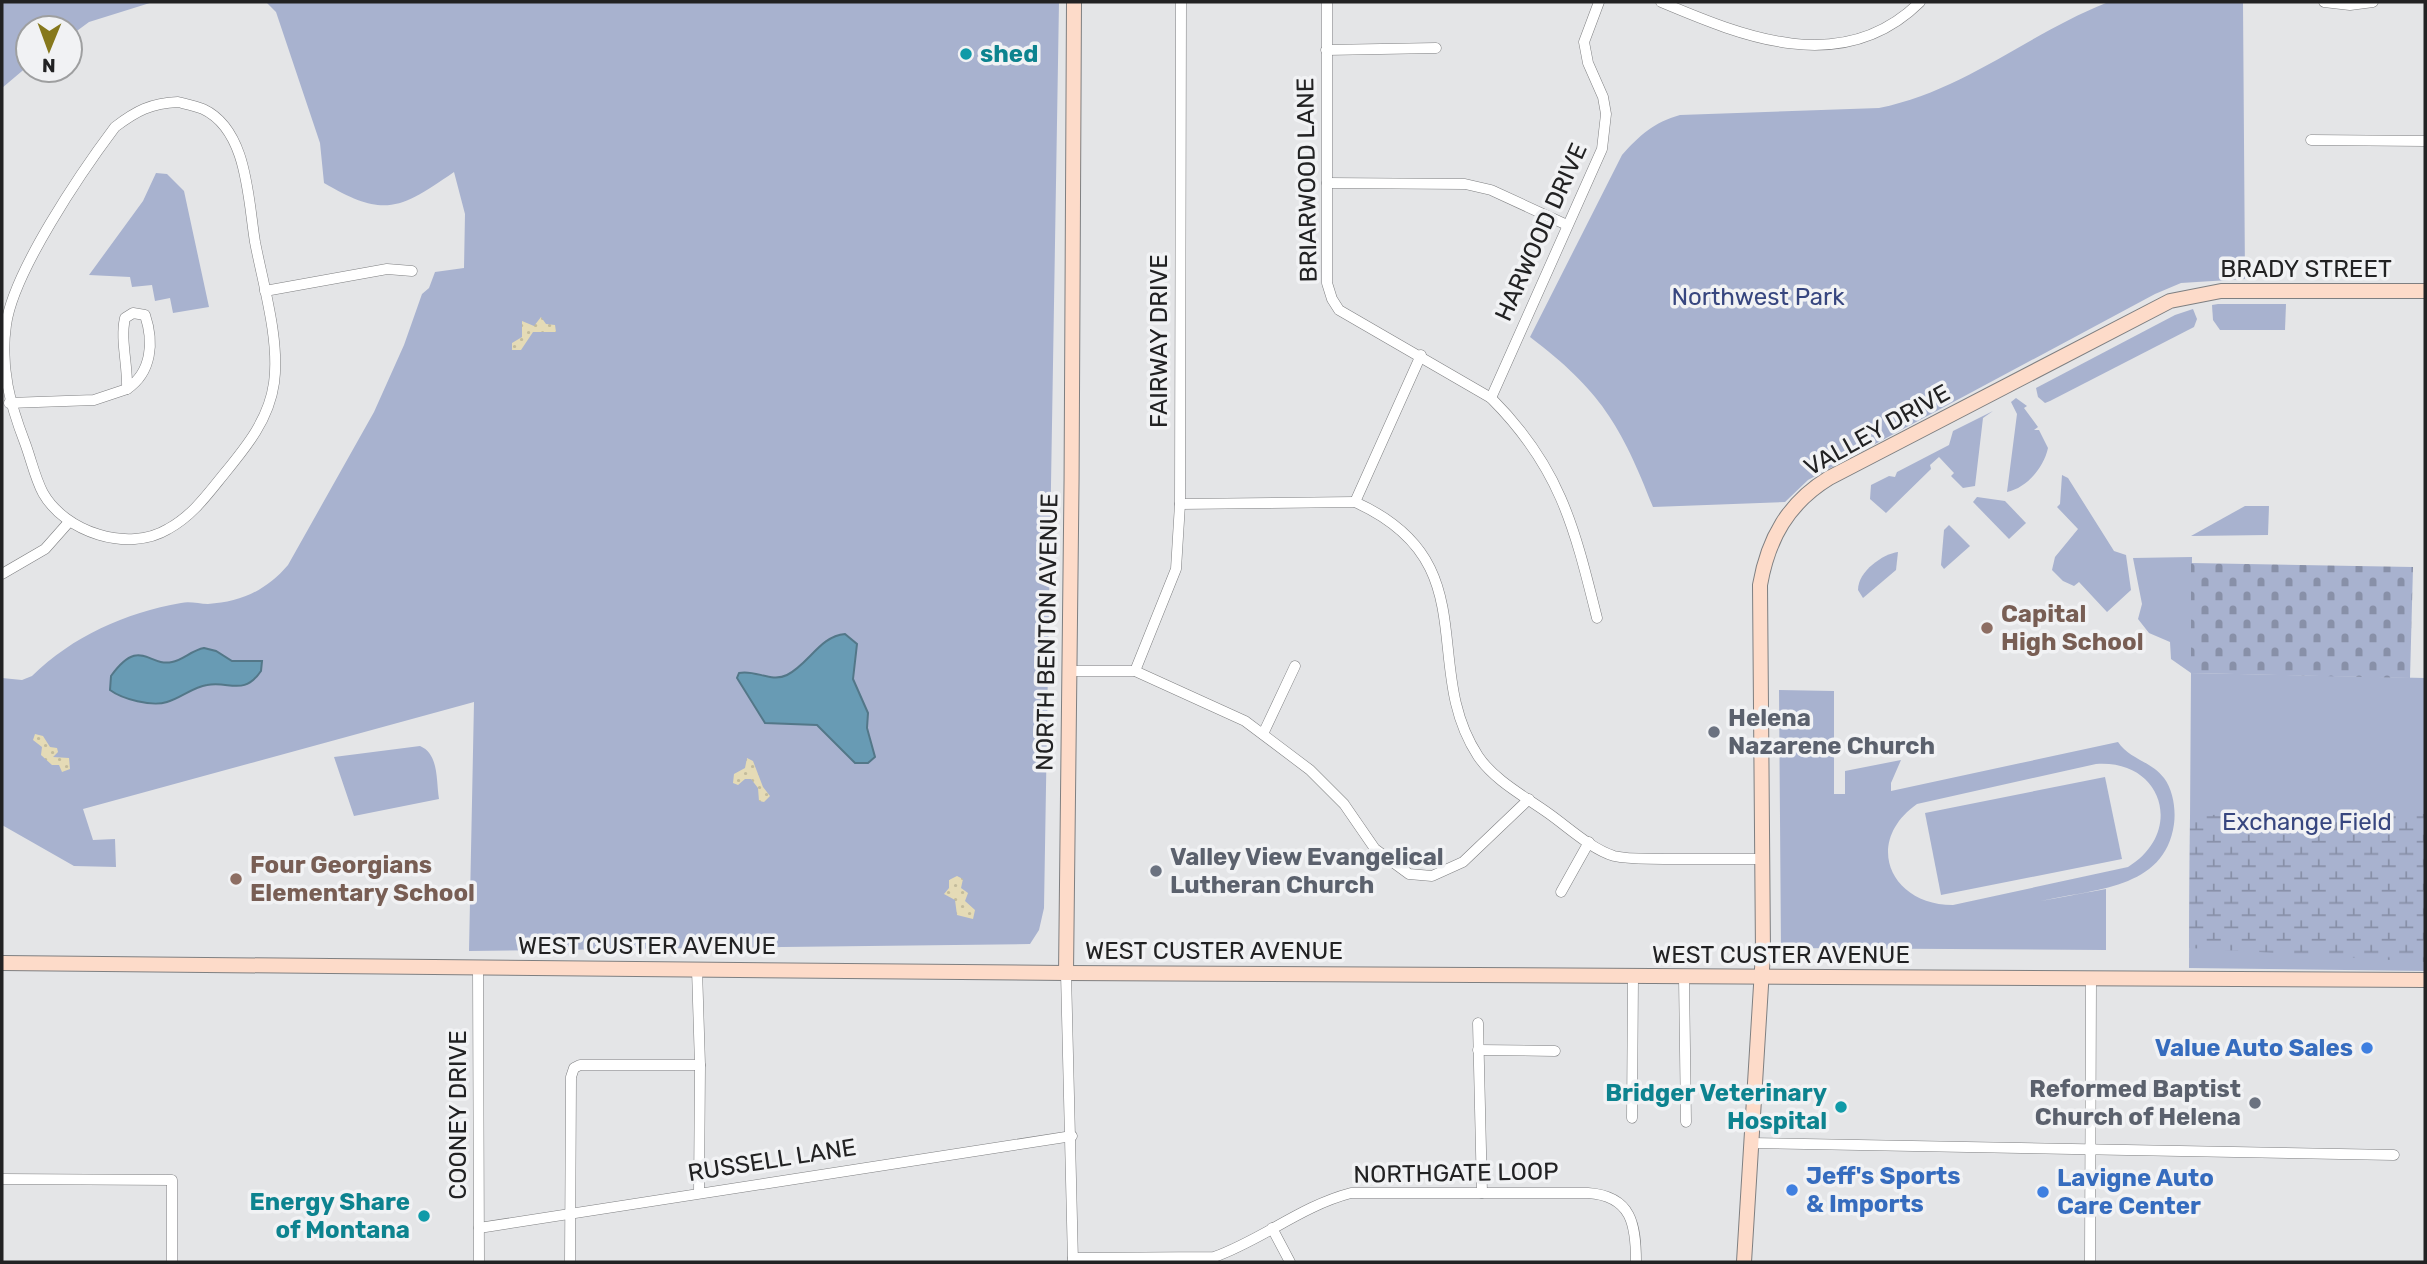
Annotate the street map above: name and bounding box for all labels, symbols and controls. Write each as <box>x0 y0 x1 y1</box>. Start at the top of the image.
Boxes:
north arrow <box>14 14 84 84</box>
place label: shed <box>980 40 1038 68</box>
marker: shed <box>958 46 974 62</box>
text: N <box>42 54 56 77</box>
street label: BRIARWOOD LANE <box>1291 77 1323 283</box>
street label: HARWOOD DRIVE <box>1489 139 1593 325</box>
street label: FAIRWAY DRIVE <box>1145 254 1173 428</box>
street label: BRADY STREET <box>2220 255 2392 283</box>
park label: Northwest Park <box>1671 283 1845 311</box>
street label: VALLEY DRIVE <box>1799 378 1955 482</box>
street label: NORTH BENTON AVENUE <box>1031 493 1063 771</box>
place label: Capital High School <box>2001 600 2144 656</box>
marker: Capital High School <box>1979 620 1995 636</box>
place label: Helena Nazarene Church <box>1728 704 1935 760</box>
marker: Helena Nazarene Church <box>1706 724 1722 740</box>
park label: Exchange Field <box>2222 808 2392 836</box>
place label: Valley View Evangelical Lutheran Church <box>1170 843 1444 899</box>
place label: Four Georgians Elementary School <box>250 851 475 907</box>
marker: Valley View Evangelical Lutheran Church <box>1148 863 1164 879</box>
marker: Four Georgians Elementary School <box>228 871 244 887</box>
street label: WEST CUSTER AVENUE <box>518 932 776 960</box>
street label: WEST CUSTER AVENUE <box>1085 937 1343 965</box>
street label: WEST CUSTER AVENUE <box>1652 941 1910 969</box>
street label: COONEY DRIVE <box>444 1030 472 1200</box>
place label: Value Auto Sales <box>2155 1034 2353 1062</box>
marker: Value Auto Sales <box>2359 1040 2375 1056</box>
place label: Reformed Baptist Church of Helena <box>2029 1075 2241 1131</box>
place label: Bridger Veterinary Hospital <box>1605 1079 1827 1135</box>
marker: Reformed Baptist Church of Helena <box>2247 1095 2263 1111</box>
marker: Bridger Veterinary Hospital <box>1833 1099 1849 1115</box>
street label: RUSSELL LANE <box>686 1133 858 1187</box>
street label: NORTHGATE LOOP <box>1353 1157 1559 1189</box>
place label: Jeff's Sports & Imports <box>1806 1162 1961 1218</box>
place label: Lavigne Auto Care Center <box>2057 1164 2214 1220</box>
marker: Jeff's Sports & Imports <box>1784 1182 1800 1198</box>
marker: Lavigne Auto Care Center <box>2035 1184 2051 1200</box>
place label: Energy Share of Montana <box>249 1188 410 1244</box>
marker: Energy Share of Montana <box>416 1208 432 1224</box>

